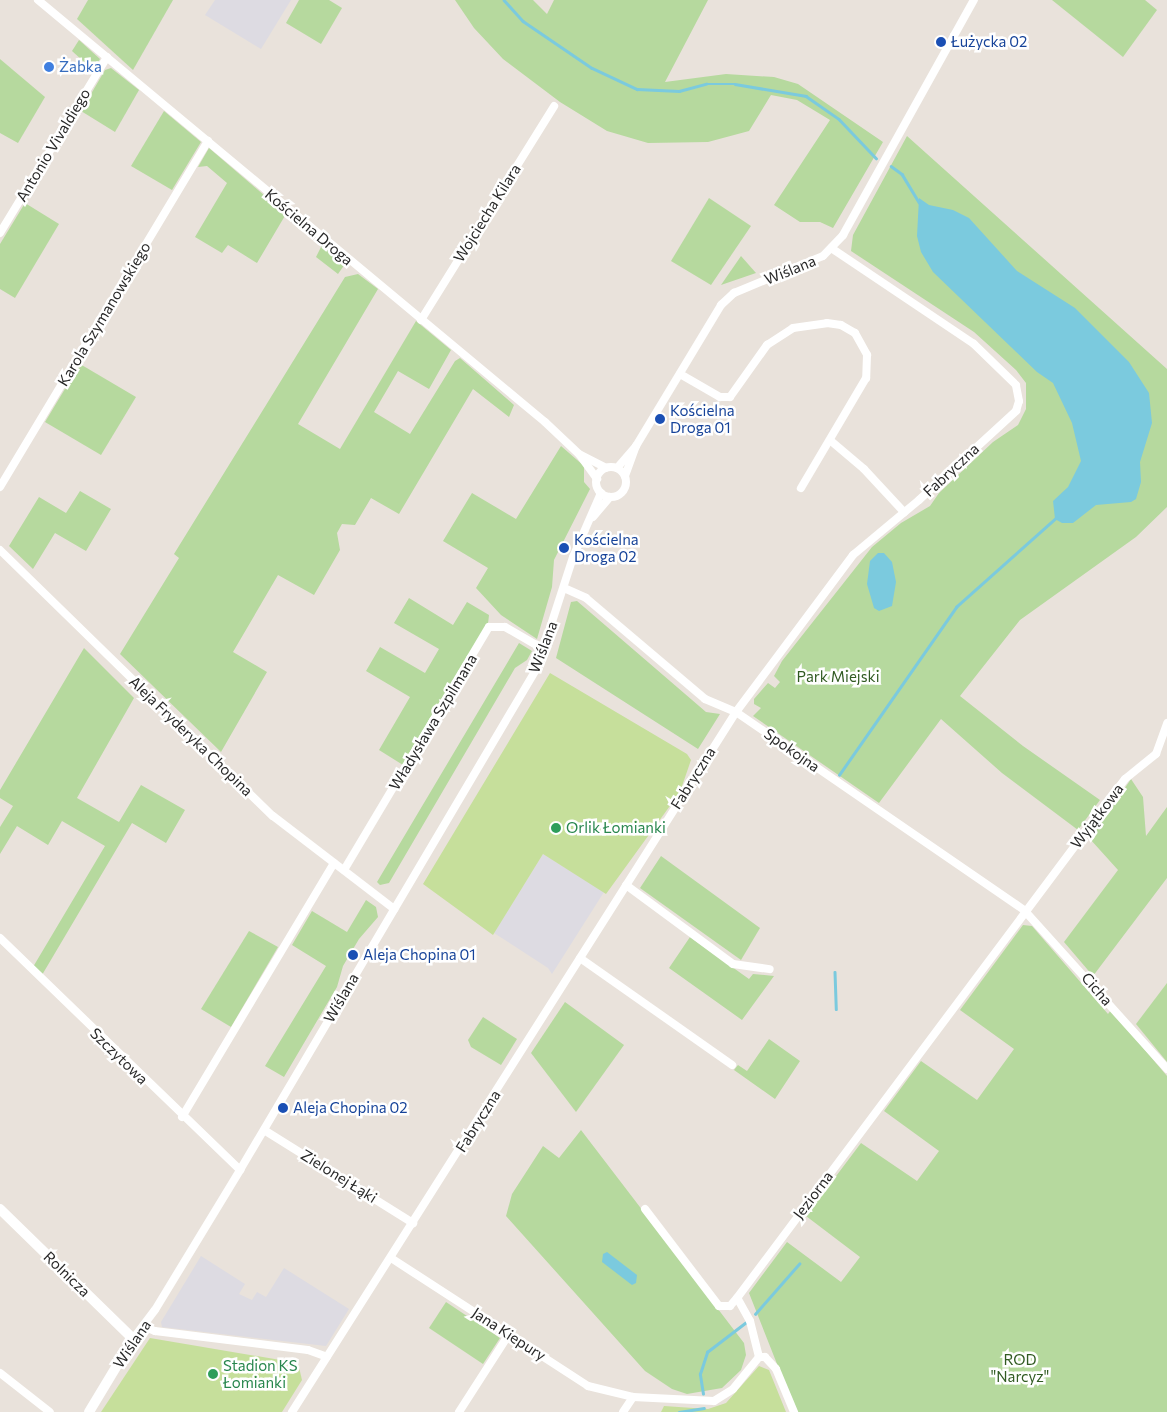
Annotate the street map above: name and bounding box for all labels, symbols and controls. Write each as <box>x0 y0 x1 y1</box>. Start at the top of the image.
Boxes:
place label: Łużycka 02 <box>951 33 1027 51</box>
marker: Łużycka 02 <box>935 36 947 48</box>
place label: Żabka <box>59 58 102 76</box>
marker: Żabka <box>43 61 55 73</box>
street label: Antonio Vivaldiego <box>12 85 94 205</box>
street label: Wojciecha Kilara <box>450 161 524 265</box>
street label: Kościelna Droga <box>261 185 357 269</box>
street label: Karola Szymanowskiego <box>54 239 154 389</box>
street label: Wiślana <box>762 252 818 288</box>
place label: Kościelna Droga 01 <box>670 401 735 436</box>
marker: Kościelna Droga 01 <box>654 413 666 425</box>
street label: Fabryczna <box>919 440 983 500</box>
place label: Kościelna Droga 02 <box>574 530 639 565</box>
marker: Kościelna Droga 02 <box>558 542 570 554</box>
street label: Wiślana <box>525 619 561 675</box>
street label: Władysława Szpilmana <box>385 651 481 793</box>
park label: Park Miejski <box>796 668 880 686</box>
street label: Aleja Fryderyka Chopina <box>125 672 257 800</box>
street label: Spokojna <box>761 724 823 776</box>
street label: Fabryczna <box>667 744 719 812</box>
street label: Wyjątkowa <box>1067 780 1127 852</box>
place label: Orlik Łomianki <box>566 819 666 837</box>
marker: Orlik Łomianki <box>550 822 562 834</box>
place label: Aleja Chopina 01 <box>363 946 476 964</box>
marker: Aleja Chopina 01 <box>347 949 359 961</box>
street label: Cicha <box>1078 969 1116 1009</box>
street label: Wiślana <box>320 970 362 1026</box>
street label: Szczytowa <box>86 1024 152 1088</box>
street label: Fabryczna <box>452 1087 504 1155</box>
place label: Aleja Chopina 02 <box>293 1099 408 1117</box>
marker: Aleja Chopina 02 <box>277 1102 289 1114</box>
street label: Zielonej Łąki <box>298 1145 380 1207</box>
street label: Jeziorna <box>789 1168 837 1222</box>
street label: Rolnicza <box>40 1248 94 1300</box>
street label: Jana Kiepury <box>469 1303 549 1365</box>
street label: Wiślana <box>109 1317 155 1371</box>
park label: ROD "Narcyz" <box>991 1350 1049 1385</box>
place label: Stadion KS Łomianki <box>223 1356 297 1391</box>
marker: Stadion KS Łomianki <box>207 1368 219 1380</box>

